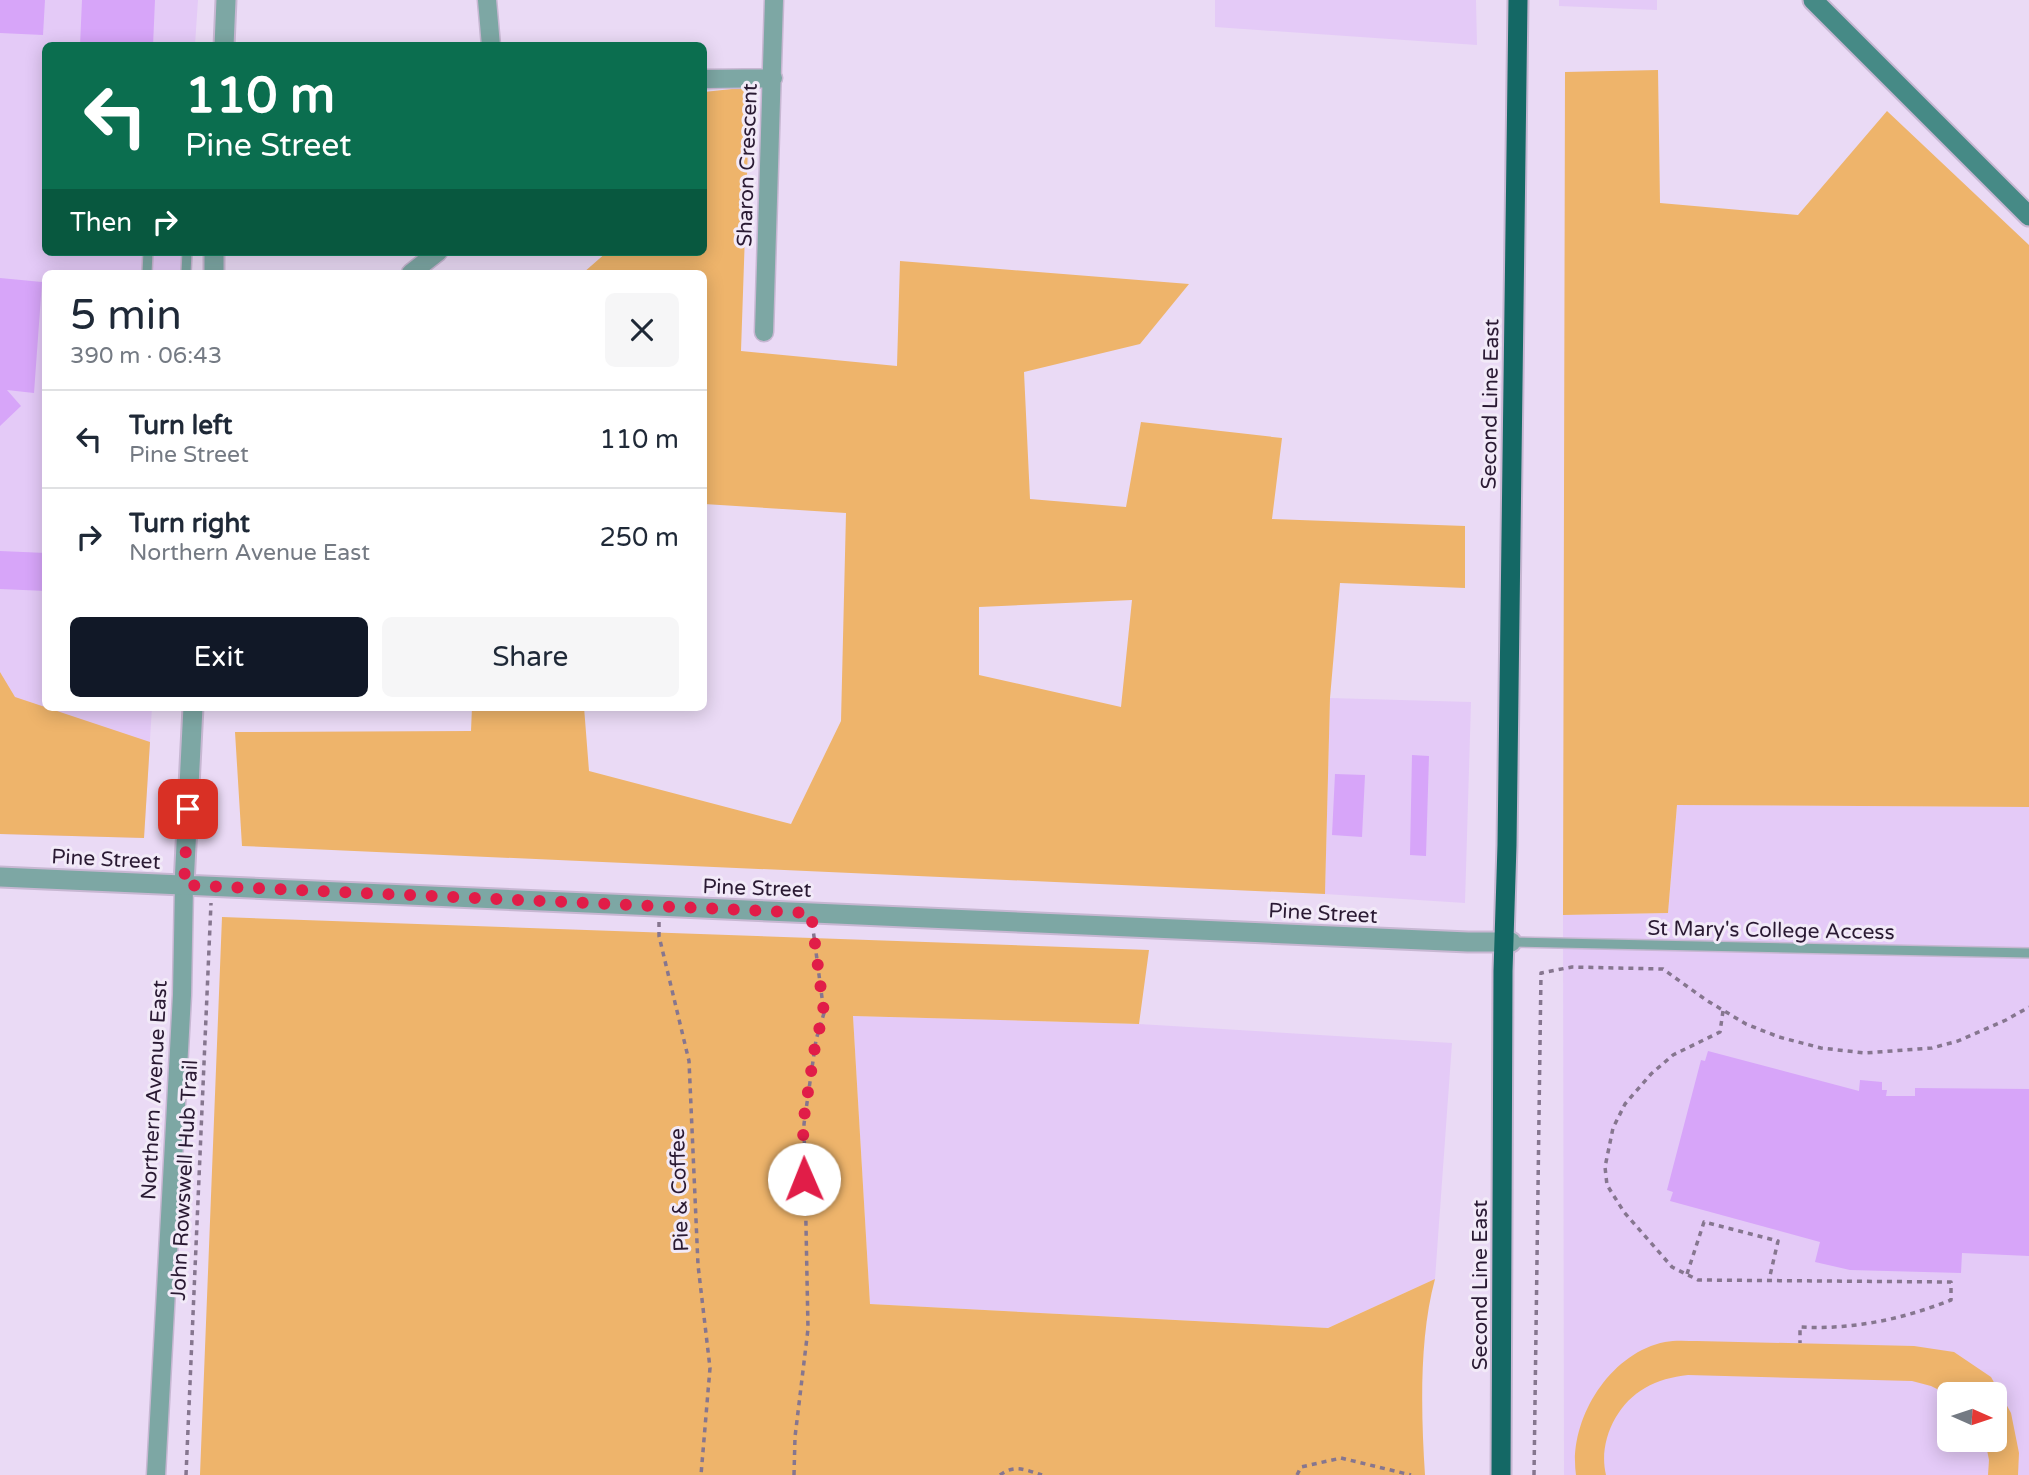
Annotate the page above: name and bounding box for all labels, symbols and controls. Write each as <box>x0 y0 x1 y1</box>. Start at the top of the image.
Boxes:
text: 110 m <box>185 67 335 126</box>
icon: left <box>70 70 161 161</box>
street label: Sharon Crescent <box>732 83 763 247</box>
text: Pine Street <box>185 127 352 165</box>
icon: right <box>146 203 184 241</box>
text: Then <box>70 207 132 238</box>
text: 5 min <box>70 290 182 341</box>
button: close <box>605 293 679 367</box>
street label: Second Line East <box>1477 318 1504 490</box>
text: 390 m · 06:43 <box>70 342 222 370</box>
text: Turn left <box>129 410 232 441</box>
icon: left <box>70 420 108 458</box>
text: 110 m <box>599 424 679 455</box>
text: Pine Street <box>129 441 249 469</box>
text: Turn right <box>129 508 250 539</box>
icon: right <box>70 518 108 556</box>
text: 250 m <box>599 522 679 553</box>
text: Northern Avenue East <box>129 539 370 567</box>
button: Exit <box>70 617 368 697</box>
button: Share <box>382 617 679 697</box>
pin <box>158 779 218 839</box>
icon: arrive <box>169 790 207 828</box>
street label: Pine Street <box>51 844 161 875</box>
street label: Pine Street <box>702 874 812 903</box>
street label: Pine Street <box>1268 898 1378 929</box>
street label: St Mary's College Access <box>1647 916 1895 945</box>
street label: Northern Avenue East <box>136 979 173 1201</box>
street label: John Rowswell Hub Trail <box>166 1059 203 1301</box>
street label: Pie & Coffee <box>665 1128 694 1252</box>
position arrow <box>767 1142 841 1216</box>
street label: Second Line East <box>1468 1200 1493 1370</box>
north arrow <box>1937 1382 2007 1452</box>
map controls <box>1937 1382 2007 1452</box>

